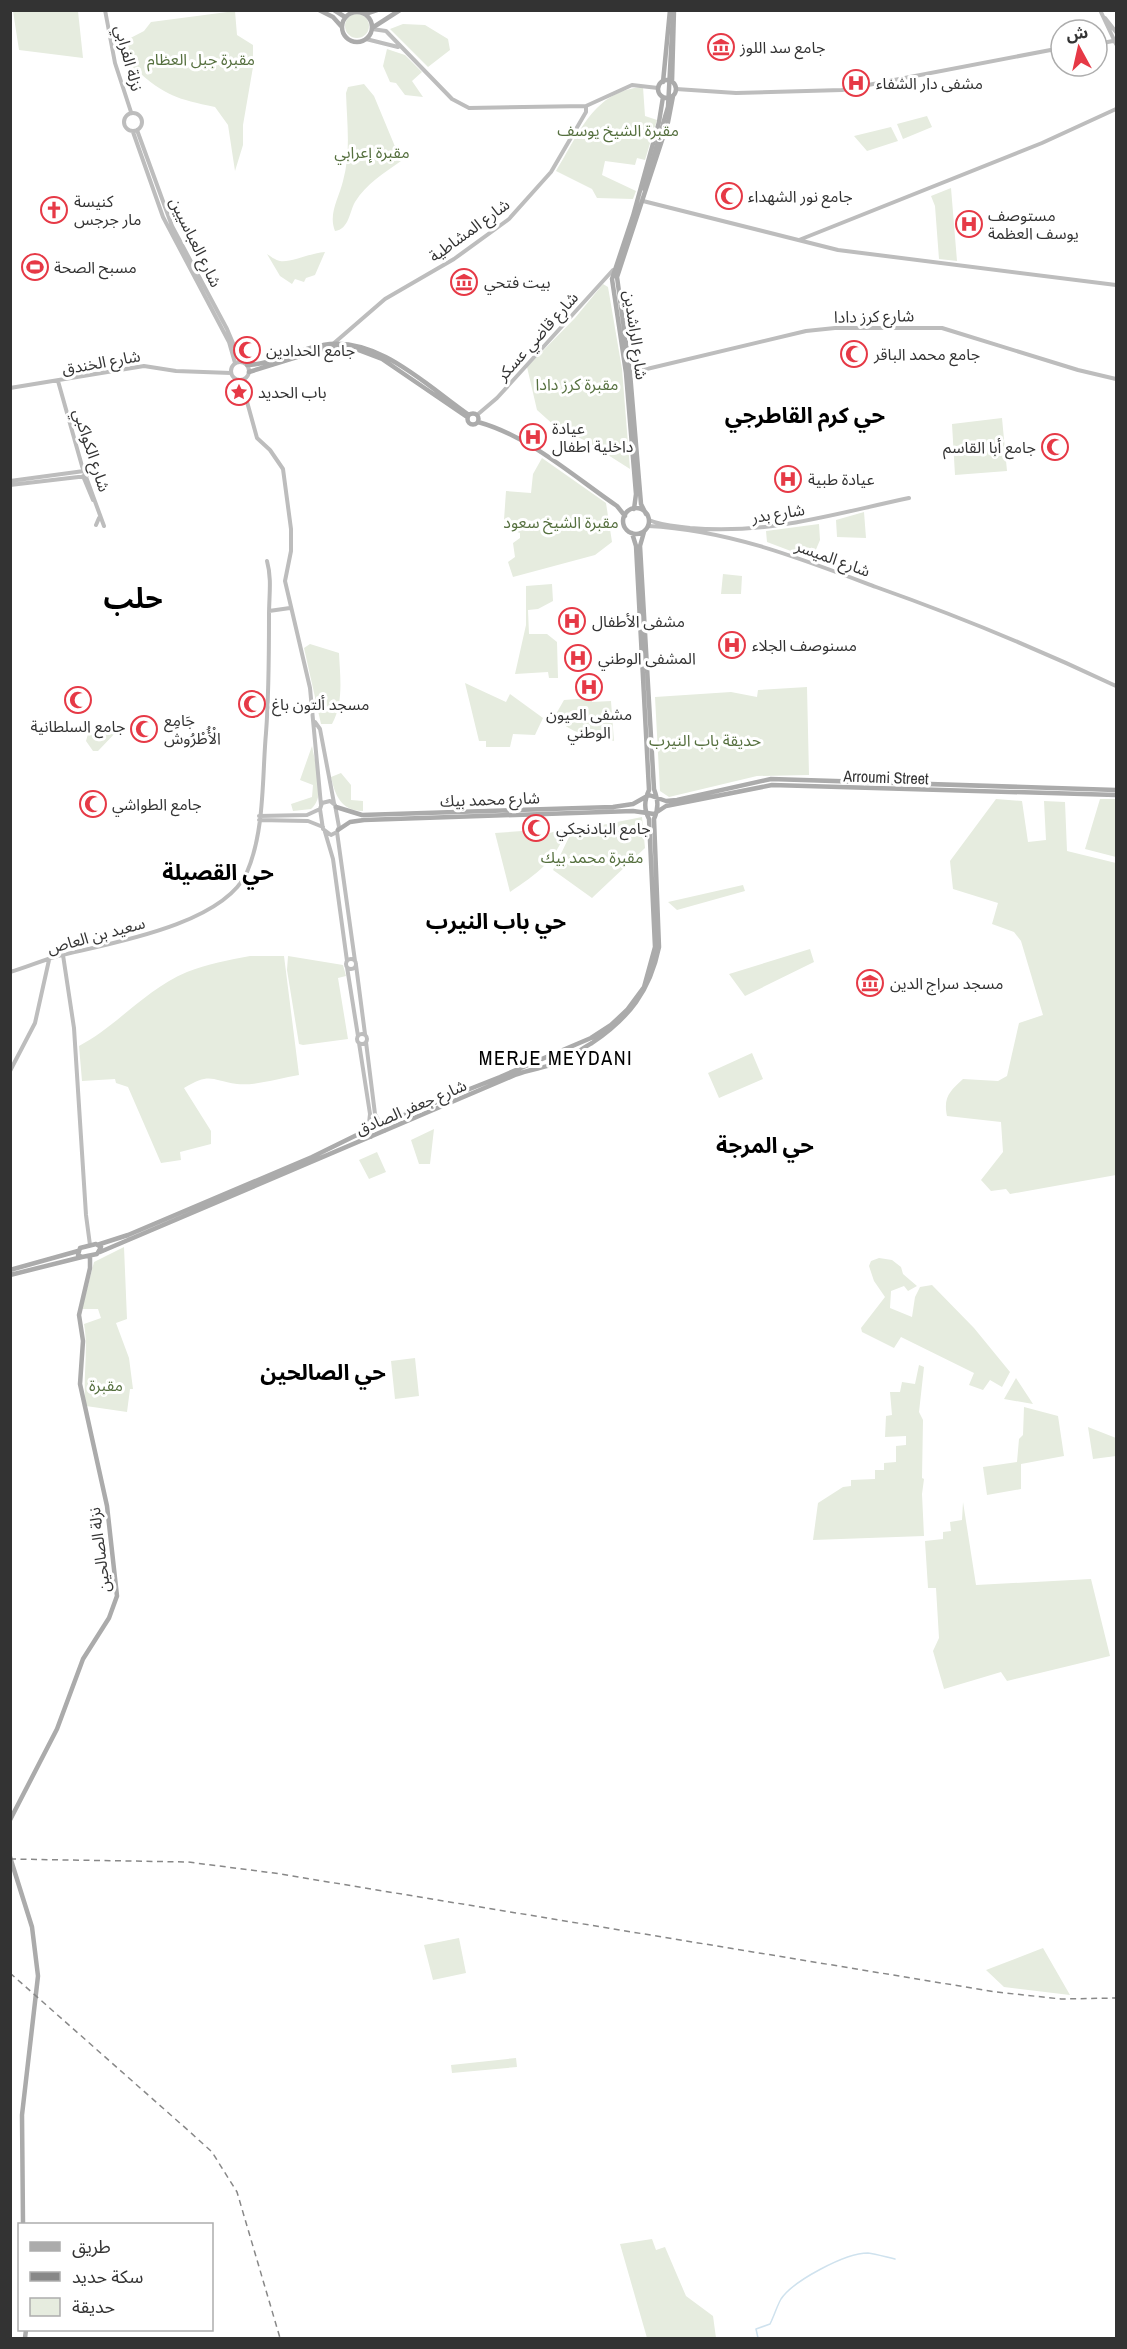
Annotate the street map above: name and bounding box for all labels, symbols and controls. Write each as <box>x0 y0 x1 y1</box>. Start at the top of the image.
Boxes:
north arrow <box>1049 18 1109 78</box>
text: ش <box>1065 21 1089 46</box>
street label: نزلة الفرابي <box>108 23 148 94</box>
museum icon: جامع سد اللوز <box>706 32 736 62</box>
place label: جامع سد اللوز <box>739 36 826 60</box>
park label: مقبرة جبل العظام <box>147 48 255 72</box>
hospital icon: مشفى دار الشفاء <box>841 68 871 98</box>
place label: مشفى دار الشفاء <box>876 72 983 94</box>
park label: مقبرة الشيخ يوسف <box>557 119 679 143</box>
park label: مقبرة إعرابي <box>334 141 410 165</box>
mosque icon: جامع نور الشهداء <box>714 181 744 211</box>
place label: جامع نور الشهداء <box>748 185 853 209</box>
place label: كنيسة مار جرجس <box>74 190 141 230</box>
street label: شارع العباسيين <box>163 193 227 291</box>
street label: شارع المشاطية <box>424 193 515 268</box>
church icon: كنيسة مار جرجس <box>39 195 69 225</box>
place label: مستوصف يوسف العظمة <box>988 204 1079 244</box>
hospital icon: مستوصف يوسف العظمة <box>954 209 984 239</box>
sports icon: مسبح الصحة <box>20 252 50 282</box>
place label: مسبح الصحة <box>54 256 137 280</box>
museum icon: بيت فتحي <box>449 267 479 297</box>
place label: بيت فتحي <box>484 271 551 295</box>
street label: شارع قاضي عسكر <box>490 287 584 387</box>
street label: شارع الراشدين <box>617 289 653 381</box>
street label: شارع كرز دادا <box>834 304 914 330</box>
mosque icon: جامع الحدادين <box>232 335 262 365</box>
place label: جامع الحدادين <box>266 339 355 363</box>
mosque icon: جامع محمد الباقر <box>839 339 869 369</box>
place label: جامع محمد الباقر <box>873 343 980 367</box>
street label: شارع الخندق <box>60 344 142 382</box>
park label: مقبرة كرز دادا <box>536 373 618 395</box>
place icon: باب الحديد <box>224 377 254 407</box>
place label: باب الحديد <box>258 381 326 403</box>
district label: حي كرم القاطرجي <box>725 400 885 433</box>
street label: شارع الكواكبي <box>66 406 116 495</box>
place label: عيادة داخلية اطفال <box>552 417 633 457</box>
hospital icon: عيادة داخلية اطفال <box>518 422 548 452</box>
mosque icon: جامع أبا القاسم <box>1040 432 1070 462</box>
place label: جامع أبا القاسم <box>943 436 1036 460</box>
hospital icon: عيادة طبية <box>773 464 803 494</box>
place label: عيادة طبية <box>808 468 875 490</box>
street label: شارع بدر <box>749 498 806 530</box>
park label: مقبرة الشيخ سعود <box>503 511 619 535</box>
street label: شارع الميسر <box>791 534 873 584</box>
district label: حلب <box>103 579 163 617</box>
hospital icon: مشفى الأطفال <box>557 606 587 636</box>
place label: مشفى الأطفال <box>592 610 685 632</box>
hospital icon: مسنوصف الجلاء <box>717 630 747 660</box>
place label: مسنوصف الجلاء <box>752 634 857 656</box>
hospital icon: المشفى الوطني <box>563 643 593 673</box>
place label: المشفى الوطني <box>598 647 696 671</box>
hospital icon: مشفى العيون الوطني <box>574 672 604 702</box>
mosque icon: جامع السلطانية <box>63 685 93 715</box>
mosque icon: مسجد ألتون باغ <box>237 689 267 719</box>
place label: مسجد ألتون باغ <box>272 693 369 717</box>
place label: مشفى العيون الوطني <box>546 703 632 745</box>
place label: جَامِع الْأُطْرُوش <box>164 709 221 749</box>
mosque icon: جَامِع الْأُطْرُوش <box>129 714 159 744</box>
place label: جامع السلطانية <box>30 715 126 739</box>
park label: حديقة باب النيرب <box>649 729 761 751</box>
street label: Arroumi Street <box>842 764 929 789</box>
street label: شارع محمد بيك <box>440 786 540 814</box>
mosque icon: جامع الطواشي <box>78 789 108 819</box>
place label: جامع الطواشي <box>112 793 202 817</box>
mosque icon: جامع البادنجكي <box>521 813 551 843</box>
place label: جامع البادنجكي <box>556 817 651 841</box>
park label: مقبرة محمد بيك <box>541 846 643 868</box>
district label: حي القصيلة <box>162 857 274 890</box>
district label: حي باب النيرب <box>426 906 566 939</box>
street label: سعيد بن العاص <box>45 911 147 959</box>
museum icon: مسجد سراج الدين <box>855 968 885 998</box>
place label: مسجد سراج الدين <box>890 972 1003 996</box>
district label: MERJE MEYDANI <box>479 1044 633 1071</box>
street label: شارع جعفر الصادق <box>352 1074 471 1142</box>
district label: حي المرجة <box>716 1130 814 1163</box>
district label: حي الصالحين <box>260 1357 386 1390</box>
park label: مقبرة <box>89 1374 123 1396</box>
street label: نزلة الصالحين <box>83 1506 115 1594</box>
legend <box>18 2223 213 2331</box>
text: طريق <box>72 2234 111 2259</box>
text: سكة حديد <box>72 2264 143 2289</box>
text: حديقة <box>72 2294 115 2319</box>

